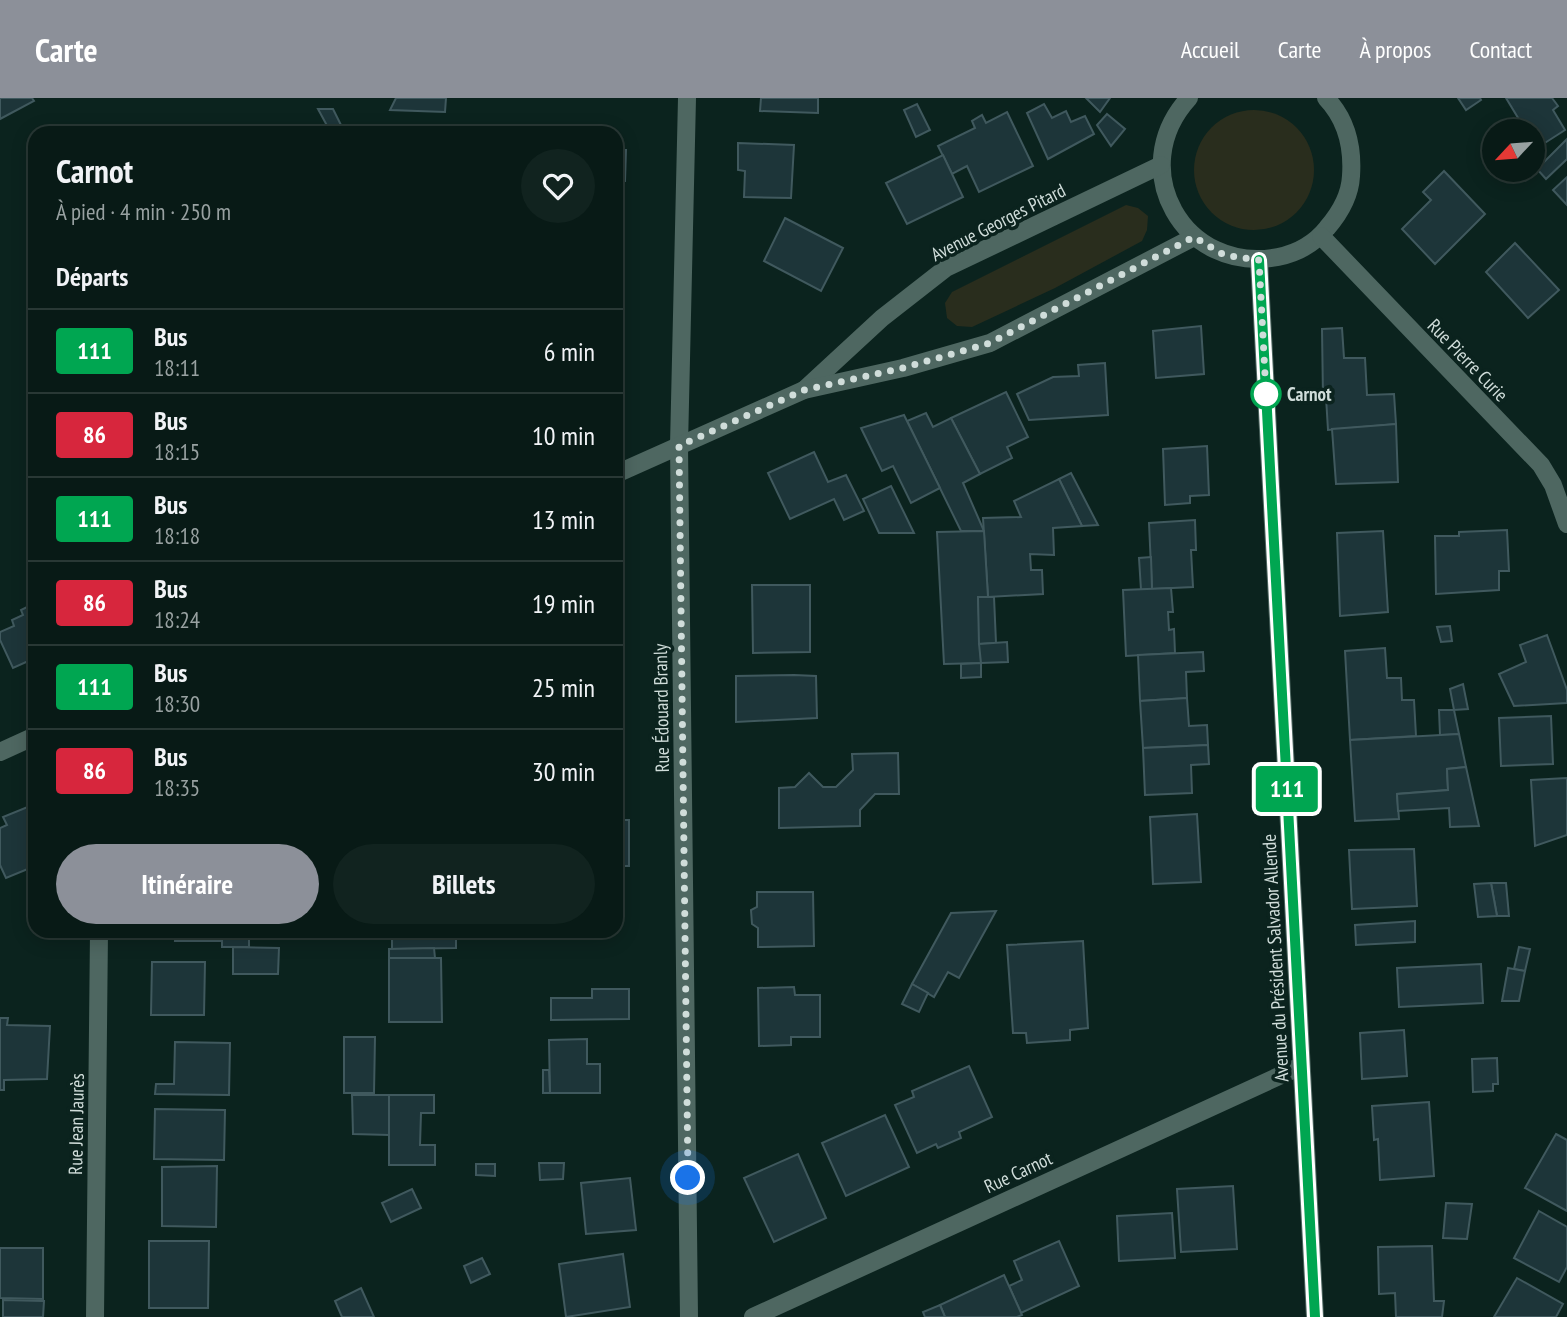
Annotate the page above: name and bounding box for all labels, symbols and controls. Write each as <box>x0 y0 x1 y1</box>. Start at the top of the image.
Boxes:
text: Carte <box>35 28 98 71</box>
text: Accueil <box>1181 34 1240 65</box>
text: Carte <box>1278 34 1321 65</box>
text: À propos <box>1359 34 1431 65</box>
text: Contact <box>1469 34 1532 65</box>
north arrow <box>1482 119 1545 182</box>
map controls <box>1482 119 1545 182</box>
text: Carnot <box>56 149 133 192</box>
button: heart <box>521 149 595 223</box>
street label: Avenue Georges Pitard <box>927 178 1069 266</box>
text: À pied · 4 min · 250 m <box>56 197 231 226</box>
text: Départs <box>56 260 128 293</box>
street label: Rue Pierre Curie <box>1423 314 1514 407</box>
text: Bus <box>154 320 187 353</box>
text: 111 <box>77 335 112 366</box>
text: 6 min <box>544 335 595 368</box>
text: 18:11 <box>154 353 200 382</box>
marker: Carnot <box>1251 379 1281 409</box>
place label: Carnot <box>1287 382 1332 406</box>
text: Bus <box>154 404 187 437</box>
text: 86 <box>83 419 106 450</box>
text: 10 min <box>532 419 595 452</box>
text: 18:15 <box>154 437 200 466</box>
text: Bus <box>154 488 187 521</box>
text: 111 <box>77 503 112 534</box>
text: 13 min <box>532 503 595 536</box>
text: 18:18 <box>154 521 200 550</box>
text: Bus <box>154 572 187 605</box>
text: 86 <box>83 587 106 618</box>
text: 19 min <box>532 587 595 620</box>
text: 18:24 <box>154 605 200 634</box>
street label: Rue Édouard Branly <box>648 643 674 773</box>
text: Bus <box>154 656 187 689</box>
text: 111 <box>77 671 112 702</box>
text: 25 min <box>532 671 595 704</box>
text: 18:30 <box>154 689 200 718</box>
text: Bus <box>154 740 187 773</box>
text: 86 <box>83 755 106 786</box>
text: 30 min <box>532 755 595 788</box>
line badge: 111 <box>1247 766 1327 812</box>
text: 18:35 <box>154 773 200 802</box>
text: 111 <box>1270 773 1304 804</box>
street label: Avenue du Président Salvador Allende <box>1257 833 1293 1083</box>
button: Itinéraire <box>56 844 319 924</box>
button: Billets <box>333 844 595 924</box>
street label: Rue Jean Jaurès <box>63 1073 89 1175</box>
street label: Rue Carnot <box>980 1146 1057 1198</box>
your location <box>670 1160 705 1195</box>

